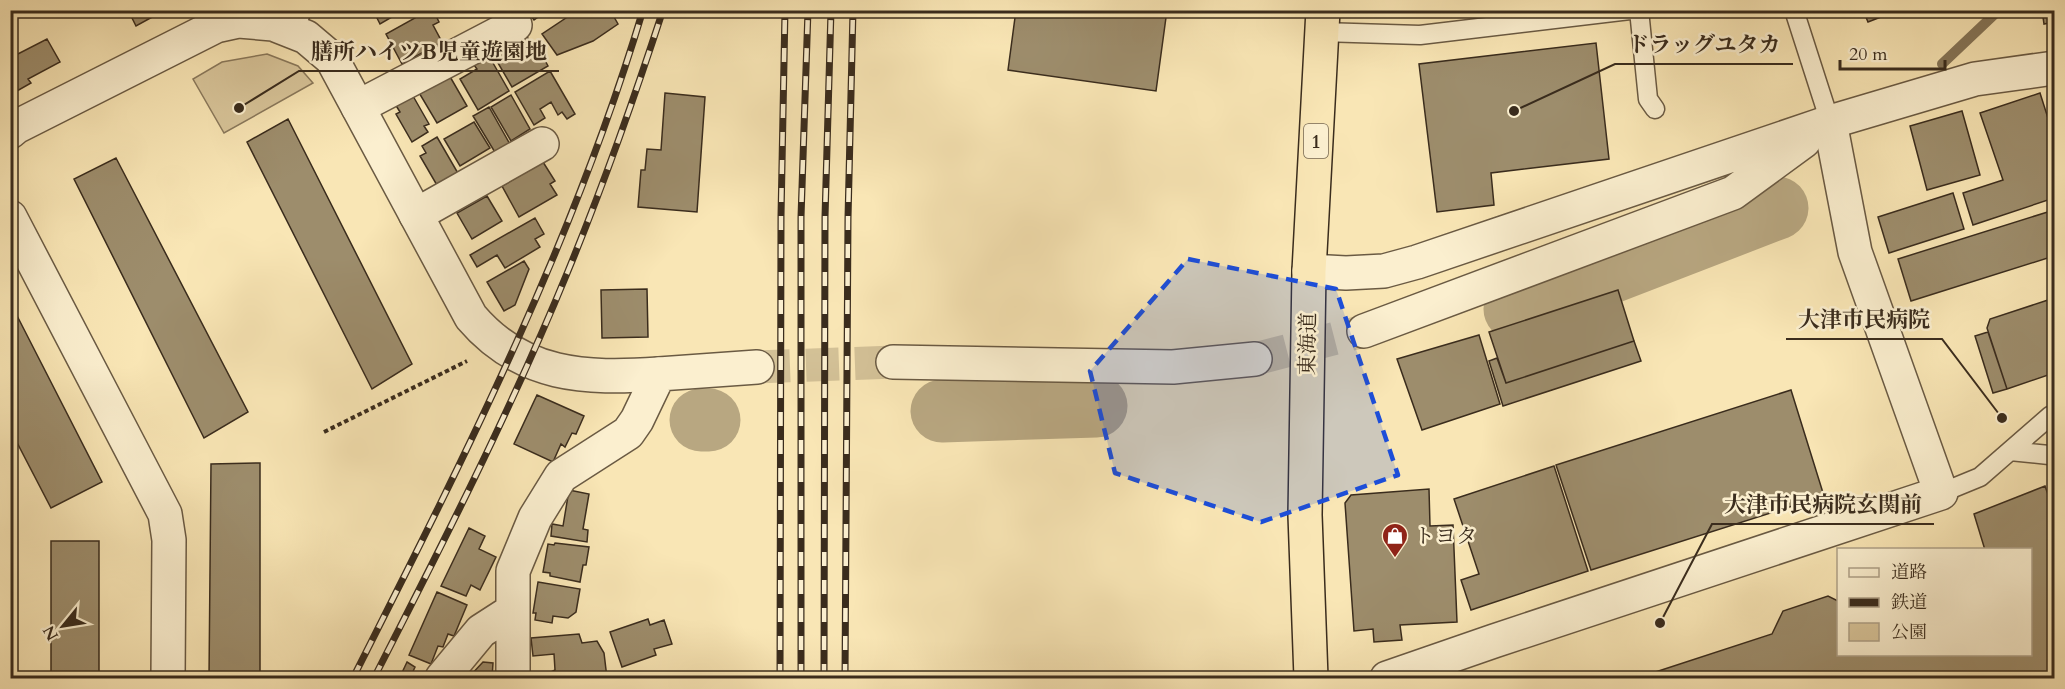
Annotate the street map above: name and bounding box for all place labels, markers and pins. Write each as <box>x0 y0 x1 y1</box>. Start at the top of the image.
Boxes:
callout: ドラッグユタカ <box>1615 24 1793 64</box>
callout: 膳所ハイツB児童遊園地 <box>299 31 559 71</box>
callout: 大津市民病院 <box>1786 299 1942 339</box>
callout: 大津市民病院玄関前 <box>1712 484 1934 524</box>
shop icon: トヨタ <box>1380 521 1410 559</box>
place label: トヨタ <box>1414 522 1477 551</box>

